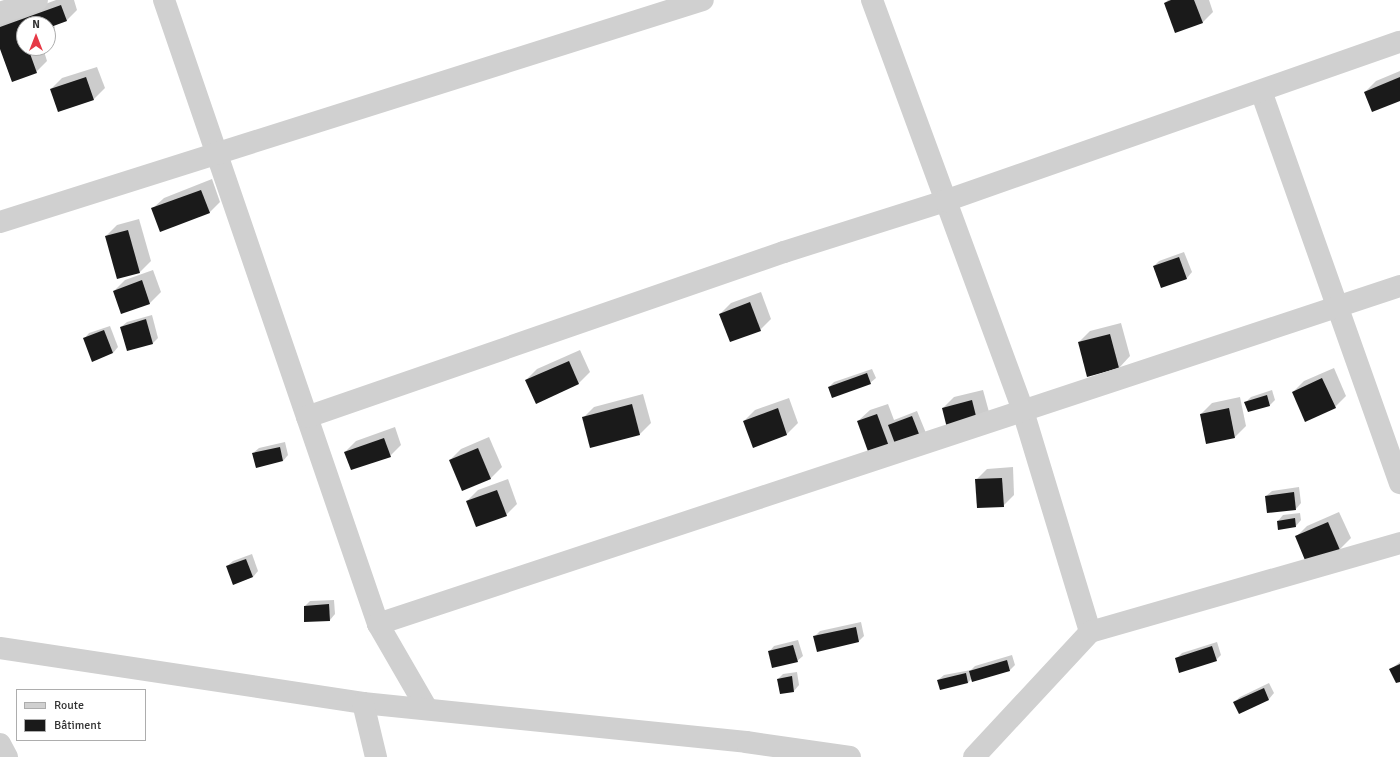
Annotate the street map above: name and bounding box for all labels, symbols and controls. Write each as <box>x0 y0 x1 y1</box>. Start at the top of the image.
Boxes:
north arrow <box>16 16 56 56</box>
text: N <box>32 18 40 31</box>
legend <box>16 689 146 741</box>
text: Route <box>54 698 84 713</box>
text: Bâtiment <box>54 718 101 733</box>

